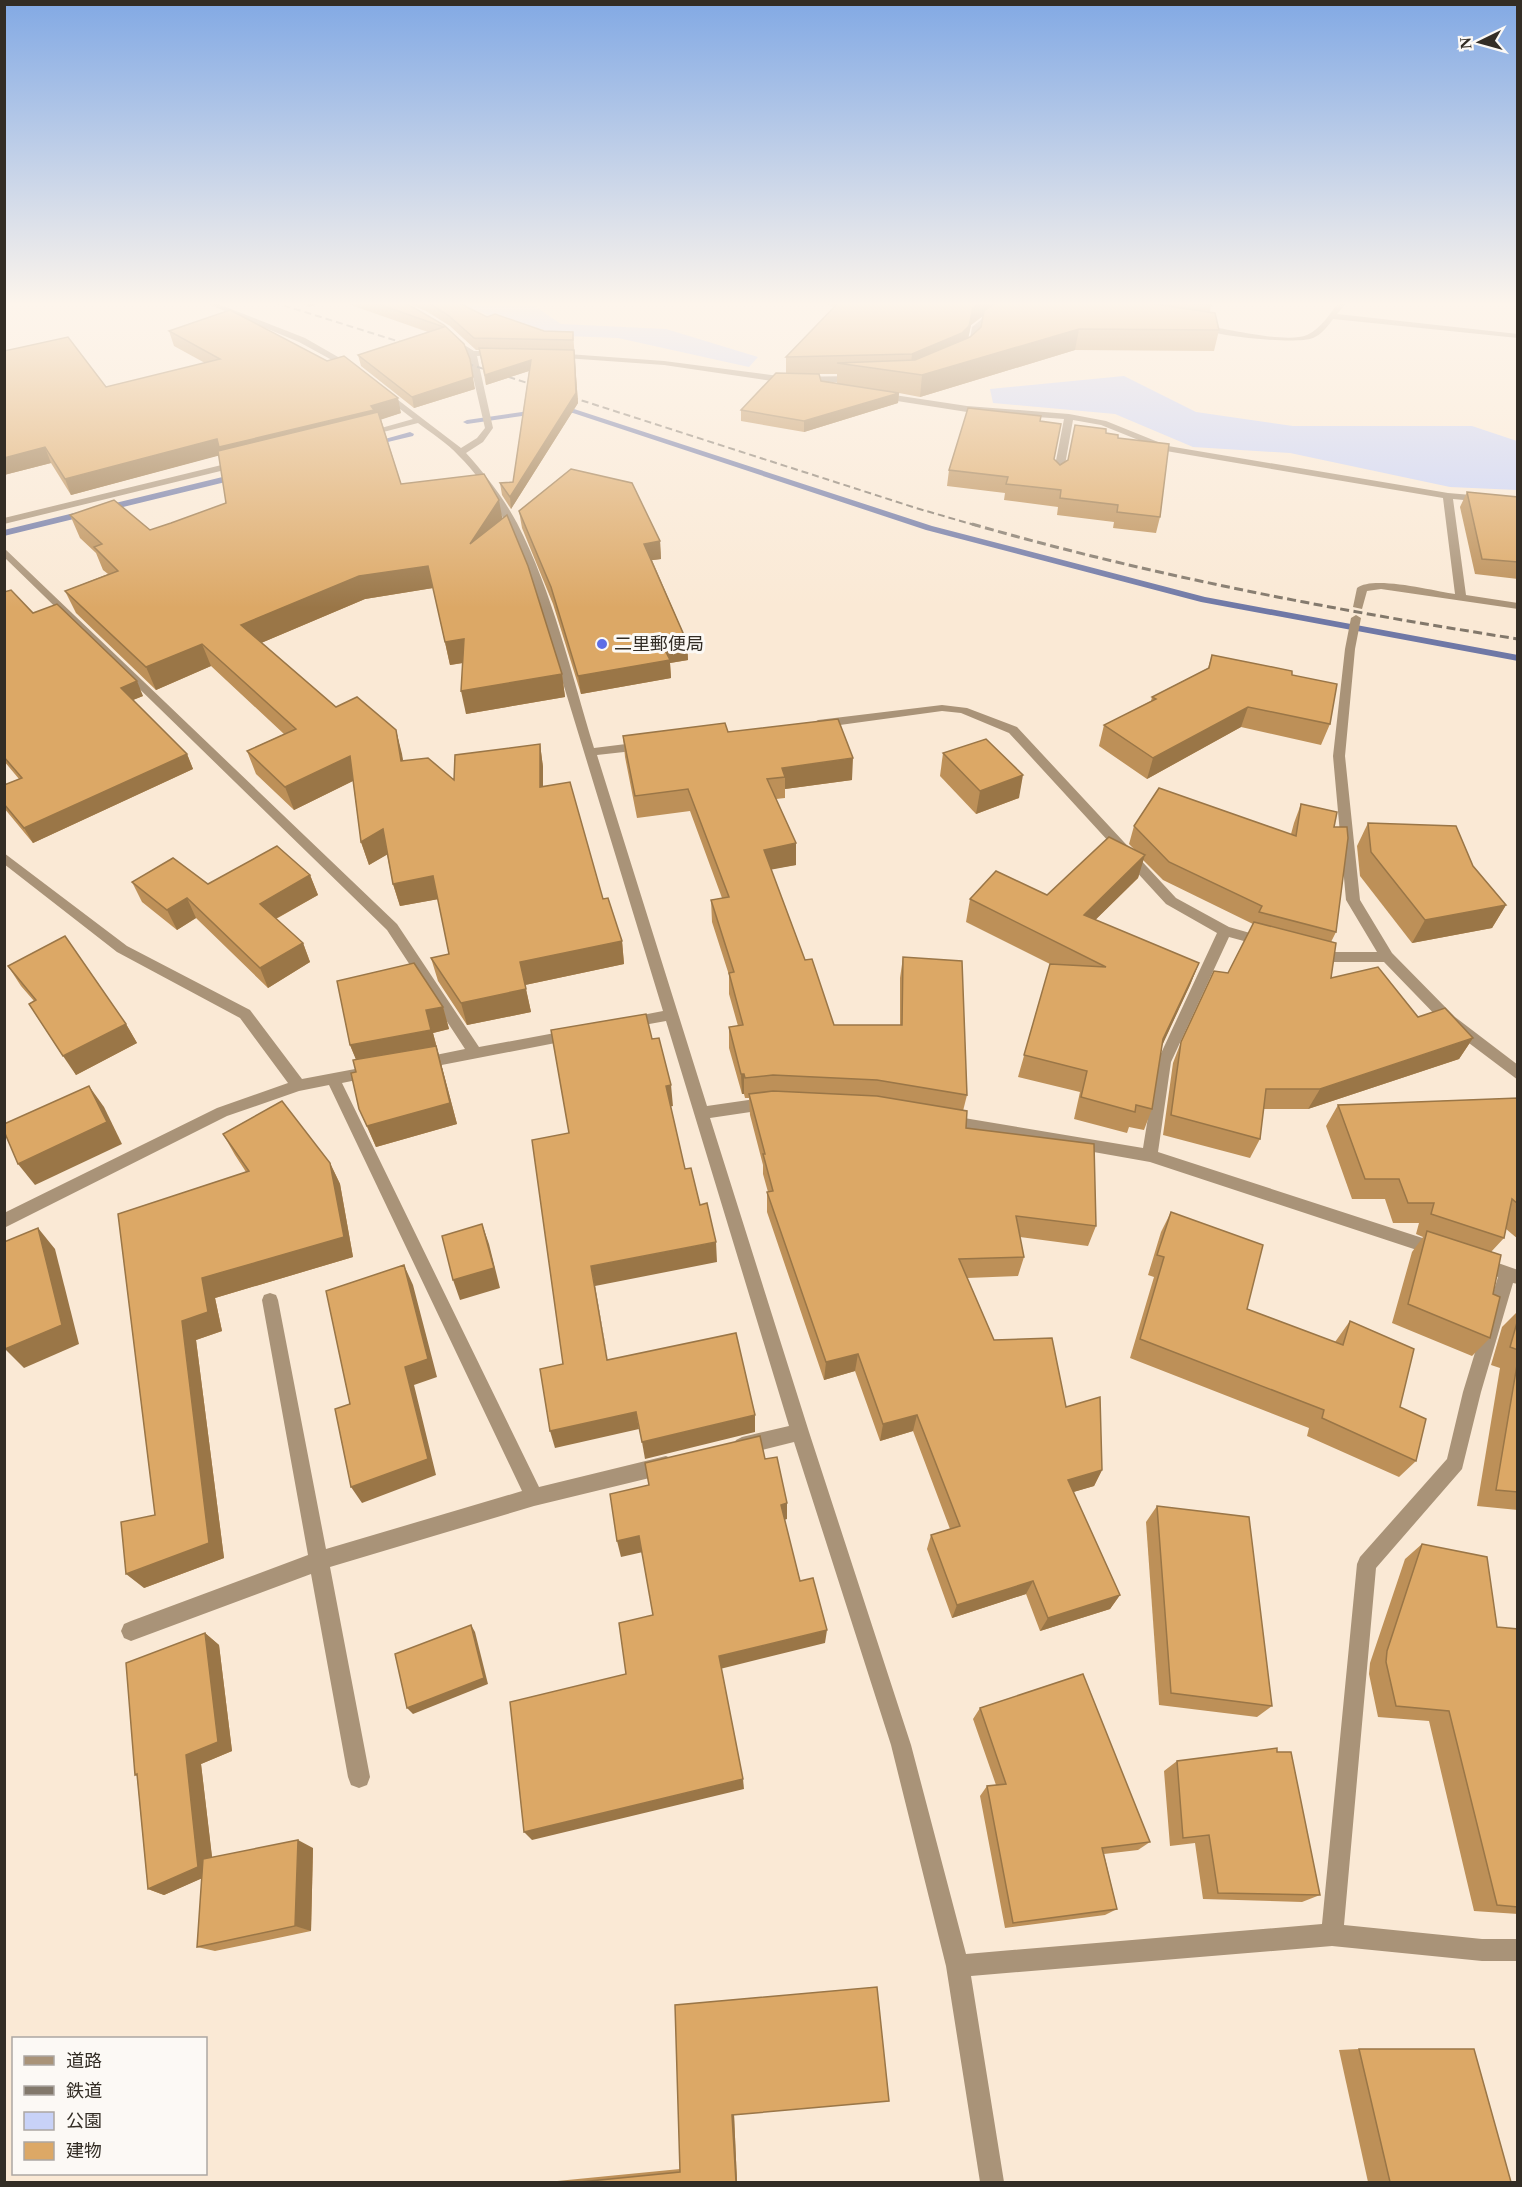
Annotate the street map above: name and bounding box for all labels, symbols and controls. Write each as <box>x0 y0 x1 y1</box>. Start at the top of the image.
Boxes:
north arrow <box>1450 12 1510 72</box>
text: N <box>1457 36 1475 50</box>
place label: 二里郵便局 <box>614 634 704 654</box>
marker: 二里郵便局 <box>595 637 609 651</box>
legend <box>12 2037 207 2175</box>
text: 道路 <box>66 2051 102 2071</box>
text: 鉄道 <box>66 2081 102 2101</box>
text: 公園 <box>66 2111 102 2131</box>
text: 建物 <box>66 2141 102 2161</box>

